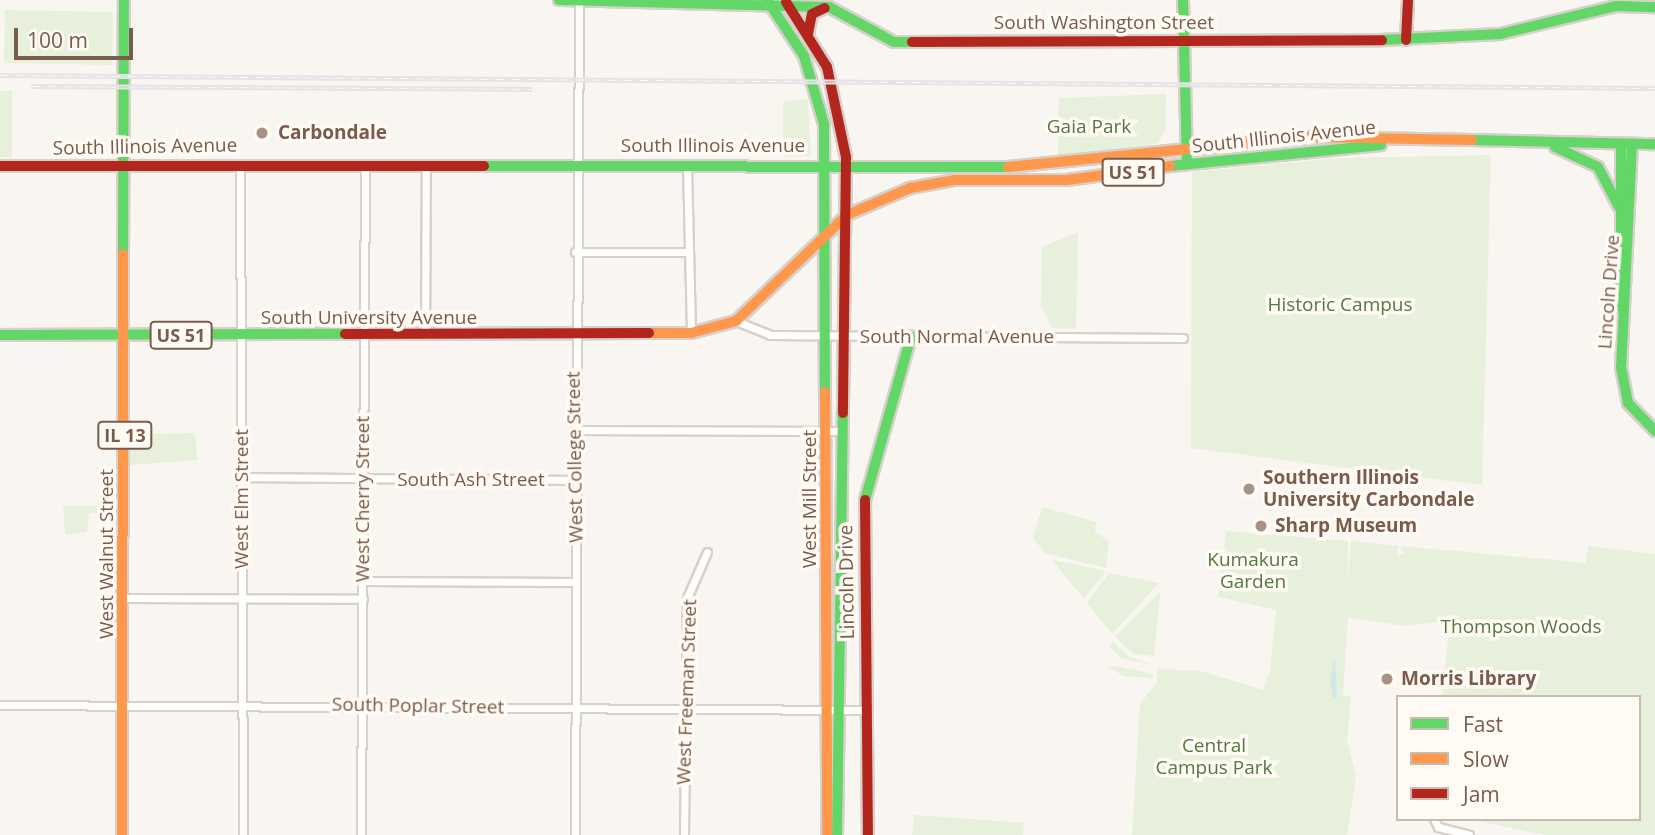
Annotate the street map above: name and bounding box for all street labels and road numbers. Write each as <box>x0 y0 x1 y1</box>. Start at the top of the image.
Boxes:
street label: South Washington Street <box>994 12 1214 34</box>
street label: South Illinois Avenue <box>1191 116 1377 158</box>
street label: South Illinois Avenue <box>53 134 237 160</box>
street label: South Illinois Avenue <box>621 135 805 157</box>
road number: US 51 <box>1102 158 1164 187</box>
street label: Lincoln Drive <box>1594 234 1624 350</box>
street label: South University Avenue <box>261 307 477 329</box>
road number: US 51 <box>150 320 212 349</box>
street label: South Normal Avenue <box>860 326 1054 348</box>
street label: West College Street <box>562 371 588 543</box>
street label: West Cherry Street <box>352 416 374 582</box>
road number: IL 13 <box>97 421 153 450</box>
street label: West Elm Street <box>231 429 253 569</box>
street label: West Mill Street <box>799 430 821 568</box>
street label: West Walnut Street <box>96 469 118 639</box>
street label: South Ash Street <box>397 469 545 491</box>
street label: Lincoln Drive <box>835 524 859 640</box>
street label: West Freeman Street <box>672 599 702 785</box>
street label: South Poplar Street <box>332 693 504 719</box>

